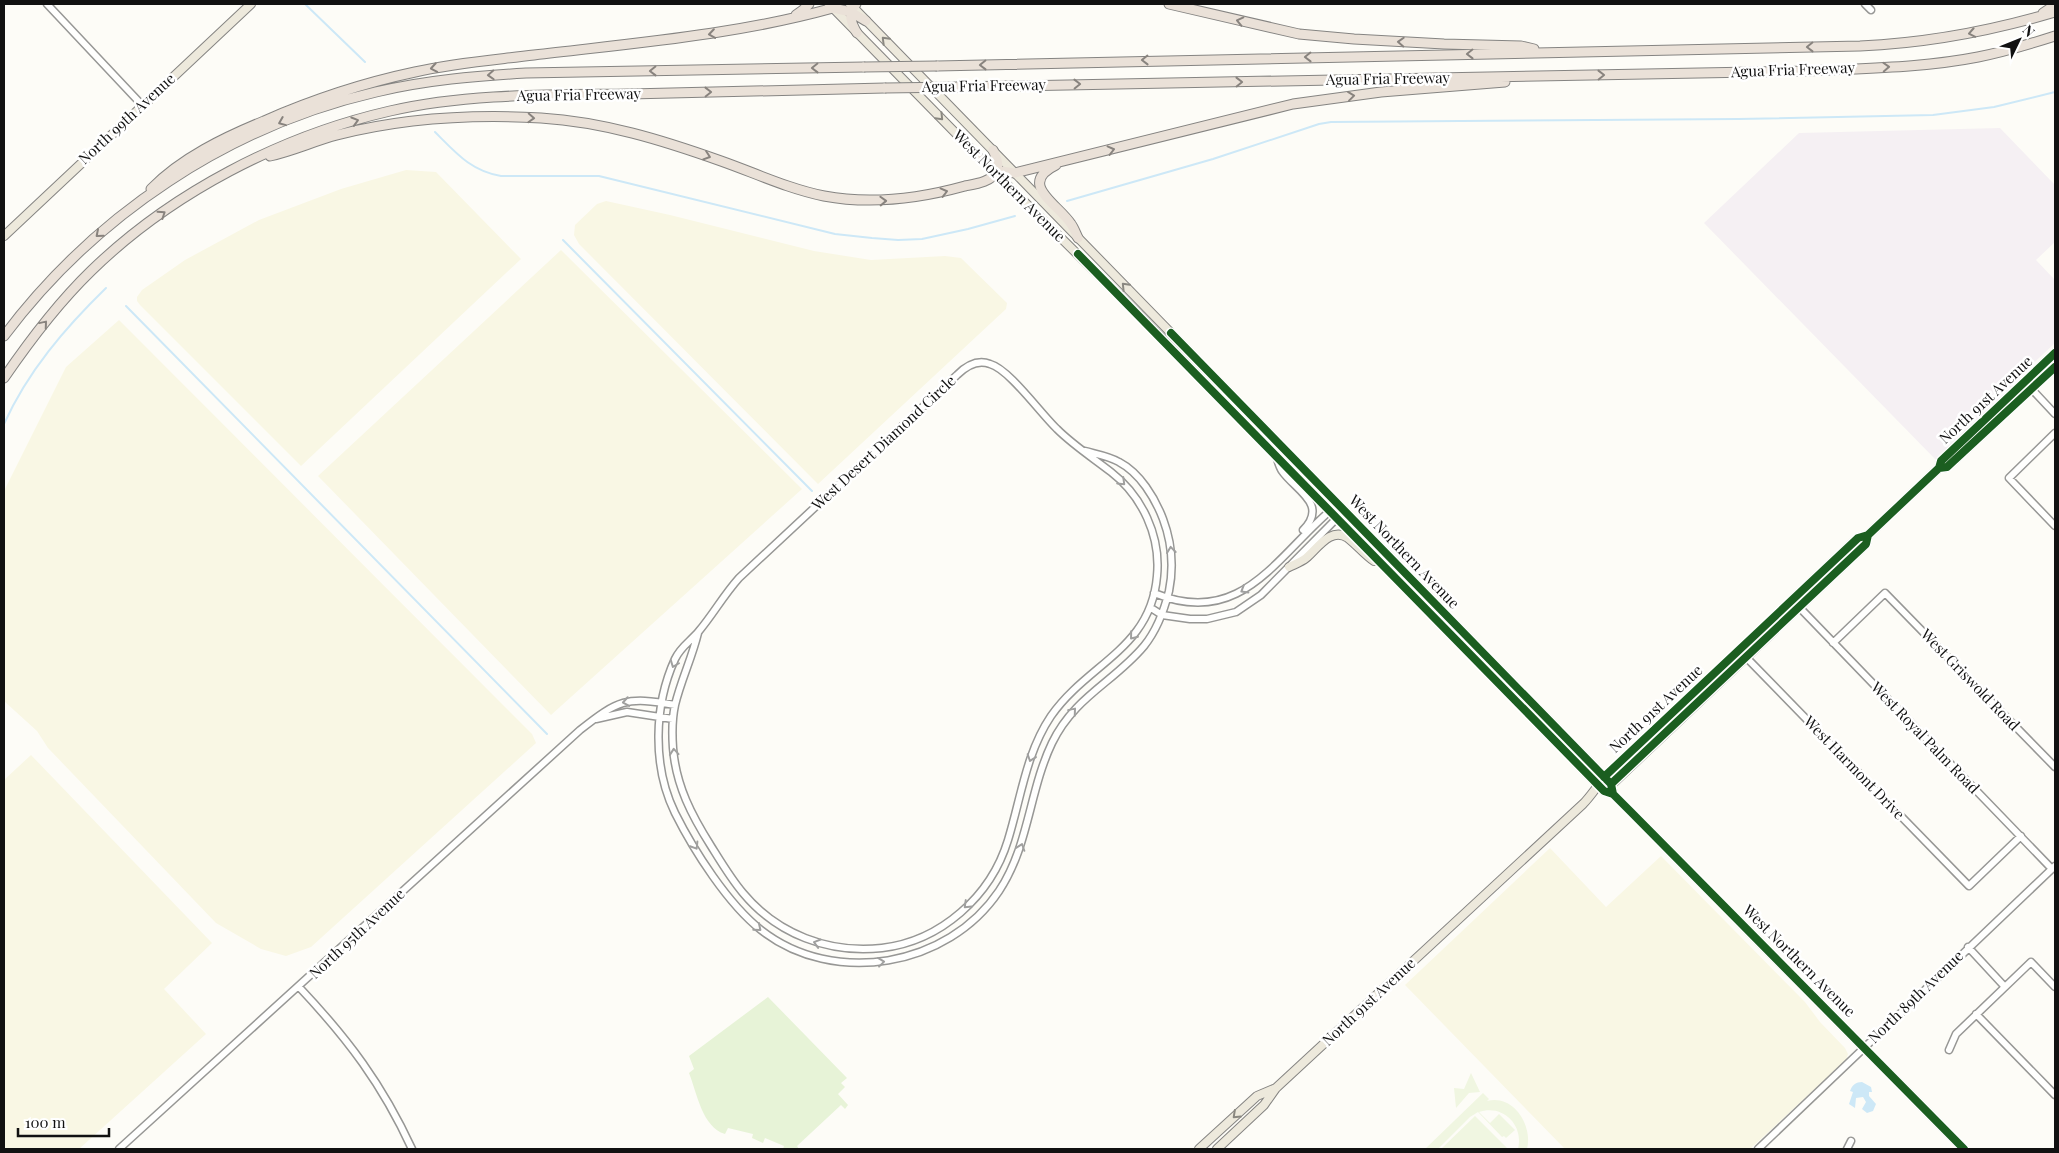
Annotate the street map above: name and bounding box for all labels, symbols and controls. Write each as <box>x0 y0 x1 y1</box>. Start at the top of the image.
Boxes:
north arrow <box>1994 15 2044 65</box>
one-way arrow <box>1236 16 1245 27</box>
text: N <box>2018 21 2039 41</box>
one-way arrow <box>707 28 715 39</box>
one-way arrow <box>1968 28 1976 38</box>
one-way arrow <box>1397 36 1405 47</box>
one-way arrow <box>882 37 891 46</box>
one-way arrow <box>1806 42 1814 52</box>
one-way arrow <box>1466 49 1474 59</box>
one-way arrow <box>1304 52 1312 62</box>
one-way arrow <box>1141 55 1149 66</box>
street label: Agua Fria Freeway <box>1730 57 1856 81</box>
one-way arrow <box>979 59 987 70</box>
one-way arrow <box>1882 62 1890 72</box>
one-way arrow <box>430 63 439 73</box>
one-way arrow <box>811 63 819 73</box>
one-way arrow <box>649 66 656 76</box>
street label: Agua Fria Freeway <box>1325 67 1451 89</box>
street label: North 99th Avenue <box>74 68 179 168</box>
one-way arrow <box>486 69 494 80</box>
one-way arrow <box>1597 70 1605 80</box>
street label: Agua Fria Freeway <box>921 74 1047 96</box>
one-way arrow <box>1235 76 1243 87</box>
one-way arrow <box>1073 79 1081 90</box>
street label: Agua Fria Freeway <box>516 83 642 105</box>
one-way arrow <box>704 87 712 97</box>
one-way arrow <box>1347 91 1355 102</box>
one-way arrow <box>934 112 943 121</box>
one-way arrow <box>528 113 536 123</box>
one-way arrow <box>278 116 287 126</box>
one-way arrow <box>350 117 359 127</box>
street label: West Northern Avenue <box>949 124 1070 246</box>
one-way arrow <box>1106 145 1115 156</box>
one-way arrow <box>702 150 710 160</box>
one-way arrow <box>939 187 948 198</box>
one-way arrow <box>879 195 887 206</box>
one-way arrow <box>156 211 165 220</box>
one-way arrow <box>96 228 105 237</box>
one-way arrow <box>1122 282 1131 291</box>
one-way arrow <box>38 321 47 330</box>
street label: North 91st Avenue <box>1934 351 2036 448</box>
street label: West Desert Diamond Circle <box>806 370 959 515</box>
one-way arrow <box>1116 476 1125 485</box>
street label: West Northern Avenue <box>1344 489 1464 613</box>
one-way arrow <box>1166 546 1177 554</box>
one-way arrow <box>1240 583 1249 593</box>
street label: West Griswold Road <box>1916 623 2025 735</box>
one-way arrow <box>1131 630 1139 639</box>
one-way arrow <box>669 659 680 668</box>
street label: North 91st Avenue <box>1604 660 1706 757</box>
street label: West Royal Palm Road <box>1866 676 1985 798</box>
one-way arrow <box>622 697 631 707</box>
one-way arrow <box>1067 708 1076 717</box>
street label: West Harmont Drive <box>1799 710 1910 824</box>
one-way arrow <box>669 748 680 756</box>
one-way arrow <box>1027 754 1037 762</box>
one-way arrow <box>689 841 699 850</box>
one-way arrow <box>1015 843 1025 852</box>
street label: North 95th Avenue <box>304 884 408 983</box>
one-way arrow <box>964 899 973 908</box>
street label: West Northern Avenue <box>1739 899 1860 1021</box>
one-way arrow <box>753 922 762 931</box>
one-way arrow <box>814 938 822 948</box>
street label: North 89th Avenue <box>1863 946 1967 1047</box>
street label: North 91st Avenue <box>1317 953 1419 1050</box>
one-way arrow <box>877 957 885 968</box>
scale bar <box>18 1106 109 1138</box>
one-way arrow <box>1233 1109 1242 1118</box>
text: 100 m <box>25 1112 66 1132</box>

